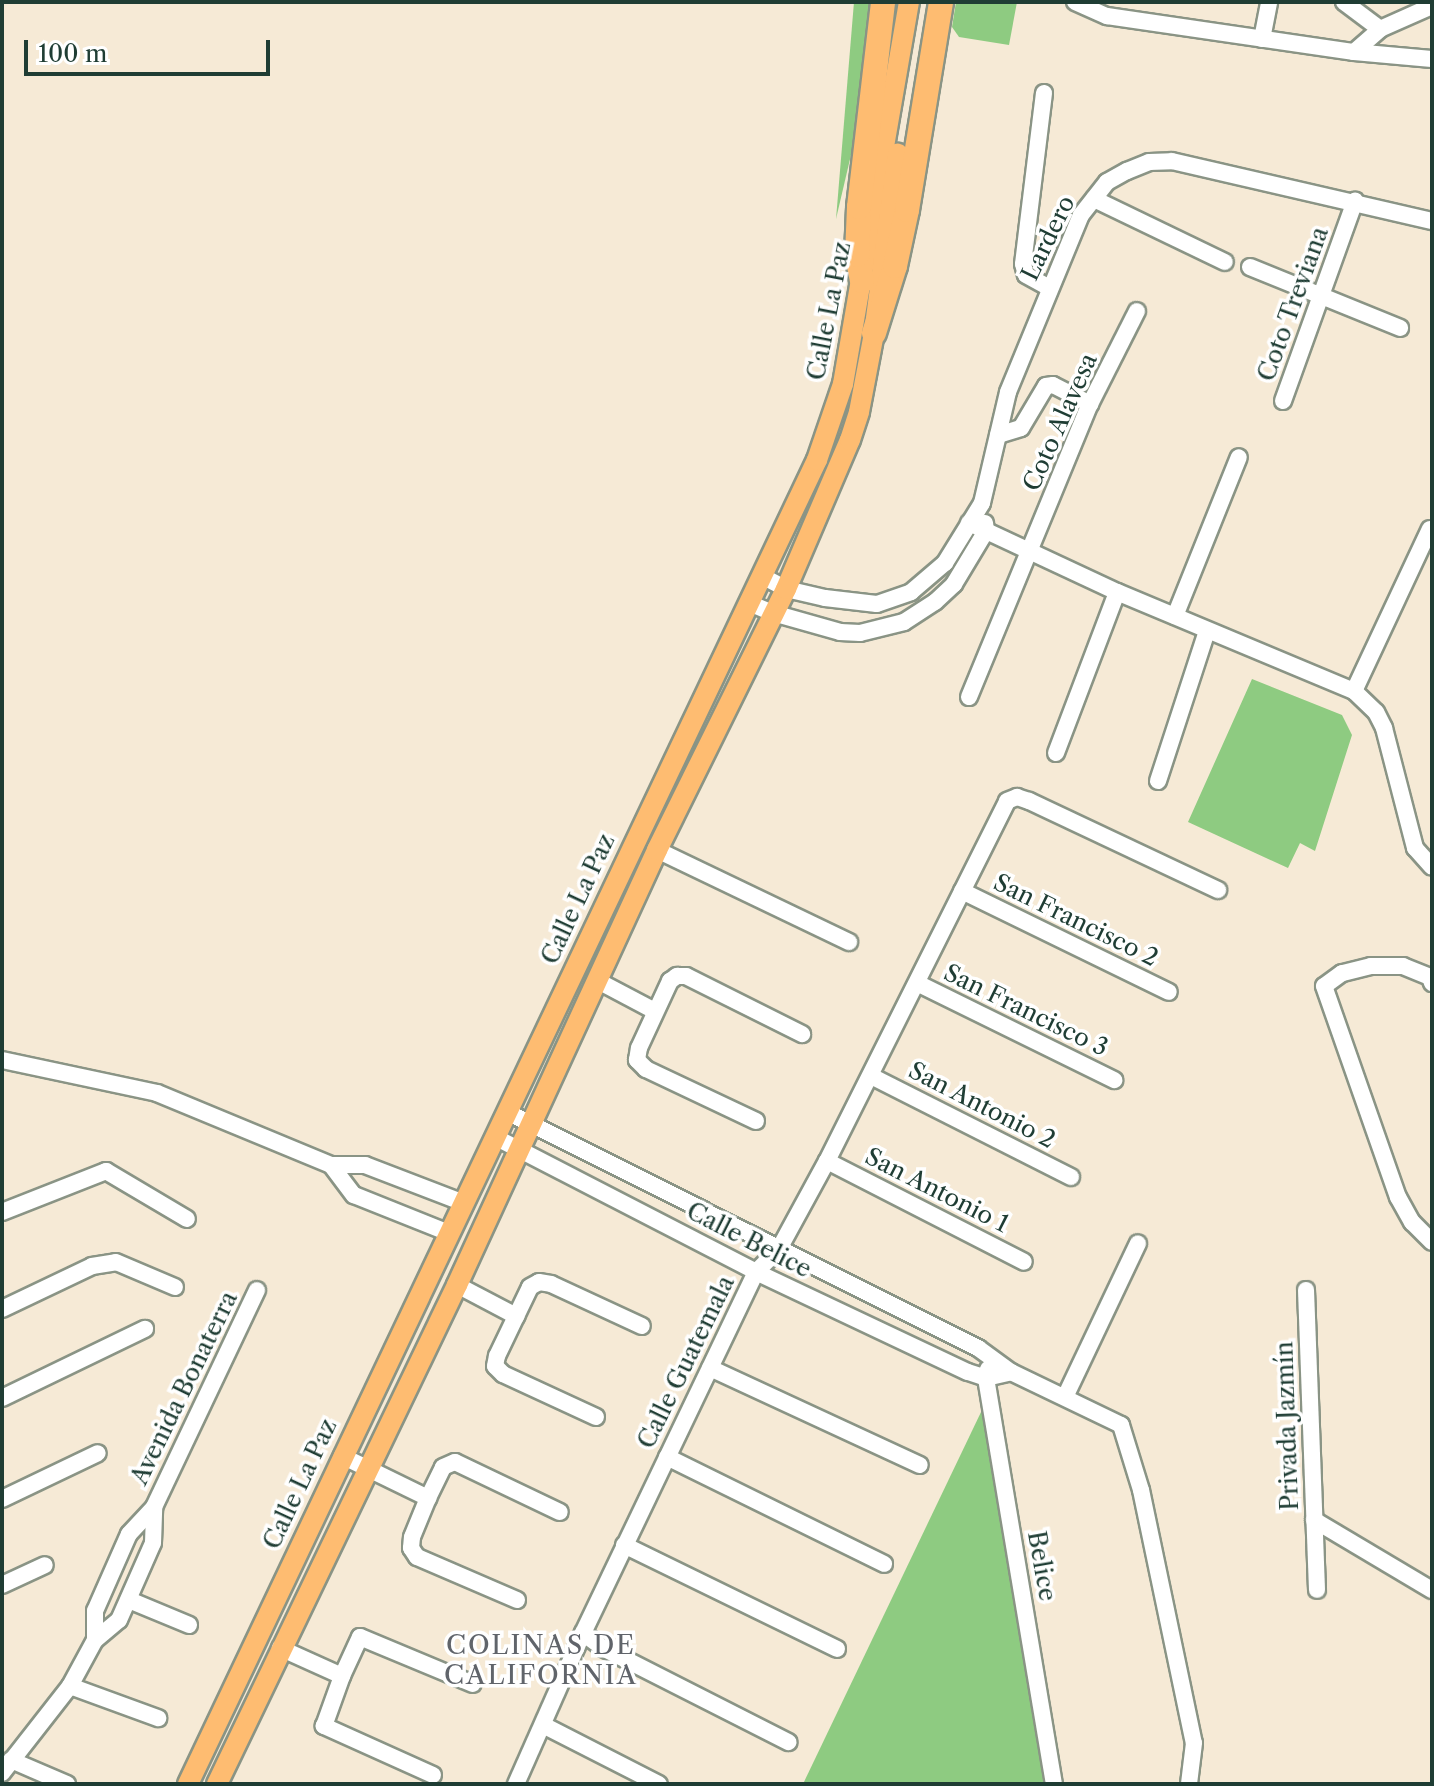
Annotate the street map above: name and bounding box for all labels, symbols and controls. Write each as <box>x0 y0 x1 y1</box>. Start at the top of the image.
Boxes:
scale bar <box>28 24 274 74</box>
text: 100 m <box>38 39 107 68</box>
street label: Lardero <box>1015 191 1081 285</box>
street label: Coto Treviana <box>1252 223 1334 385</box>
street label: Calle La Paz <box>801 239 857 383</box>
street label: Coto Alavesa <box>1017 348 1103 496</box>
street label: Calle La Paz <box>535 829 621 969</box>
street label: San Francisco 2 <box>989 868 1163 972</box>
street label: San Francisco 3 <box>939 958 1113 1062</box>
street label: San Antonio 2 <box>903 1055 1061 1155</box>
street label: San Antonio 1 <box>860 1141 1014 1239</box>
street label: Calle Belice <box>682 1196 816 1284</box>
street label: Calle Guatemala <box>632 1271 740 1453</box>
street label: Avenida Bonaterra <box>125 1286 243 1490</box>
street label: Privada Jazmín <box>1270 1341 1304 1511</box>
street label: Calle La Paz <box>257 1414 343 1554</box>
street label: Belice <box>1022 1529 1062 1603</box>
district label: COLINAS DE CALIFORNIA <box>444 1630 638 1692</box>

